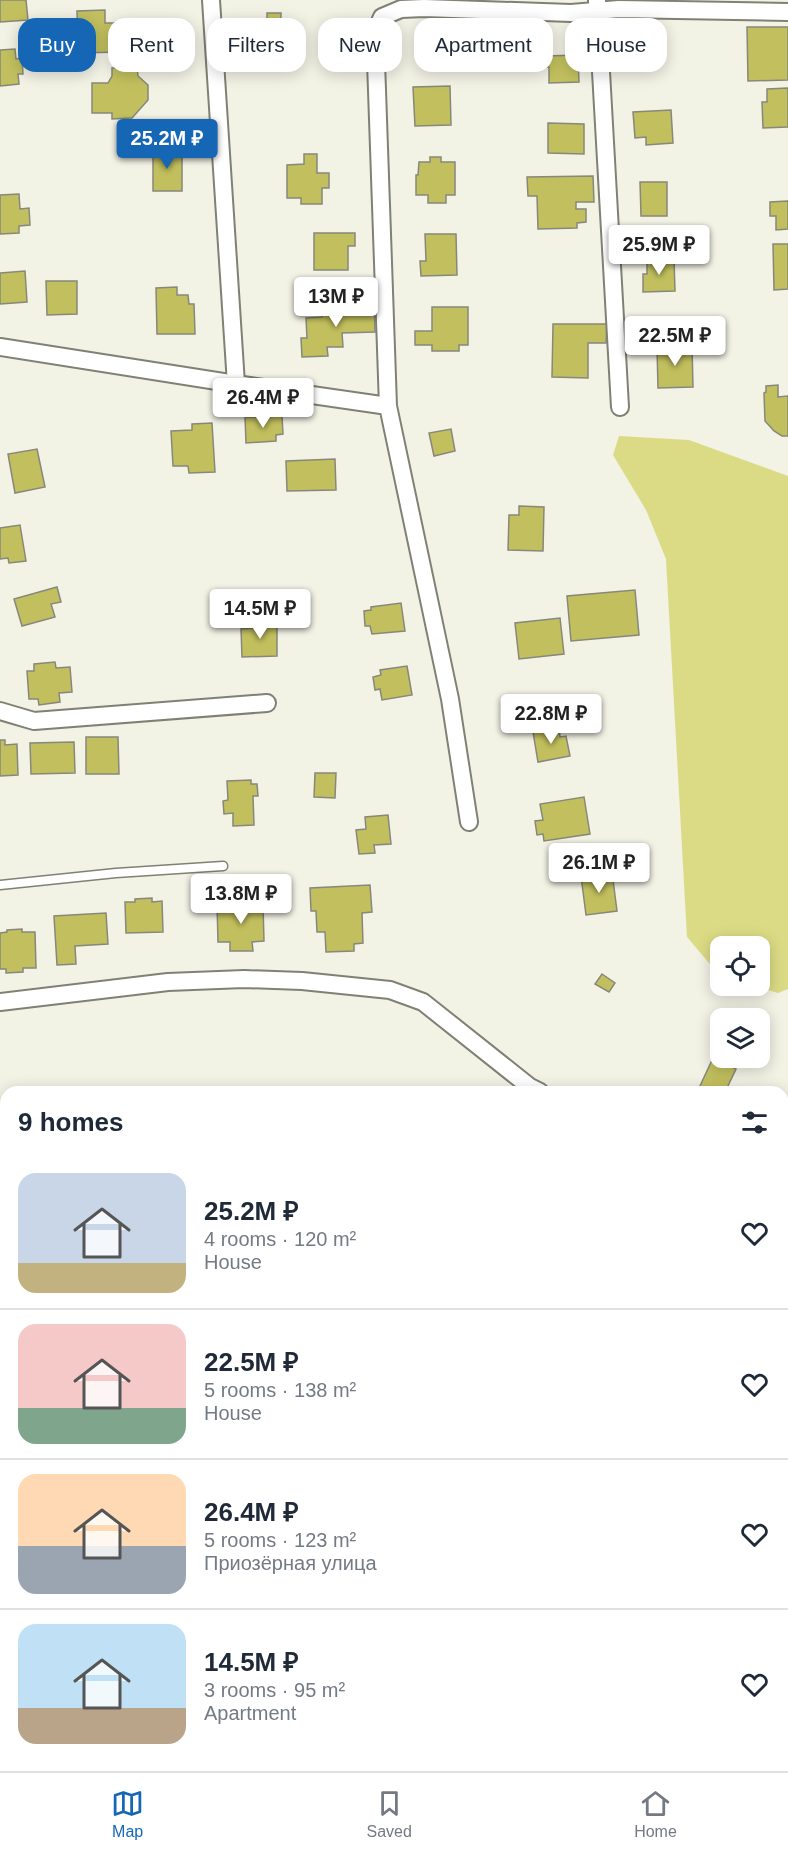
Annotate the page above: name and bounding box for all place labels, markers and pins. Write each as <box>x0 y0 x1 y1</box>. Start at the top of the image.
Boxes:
pin: 25.2M ₽ <box>112 119 222 170</box>
pin: 25.9M ₽ <box>604 225 714 276</box>
pin: 13M ₽ <box>294 277 378 328</box>
pin: 22.5M ₽ <box>620 316 730 367</box>
pin: 26.4M ₽ <box>208 378 318 429</box>
pin: 14.5M ₽ <box>205 589 315 640</box>
pin: 22.8M ₽ <box>496 694 606 745</box>
pin: 26.1M ₽ <box>544 843 654 894</box>
pin: 13.8M ₽ <box>186 874 296 925</box>

